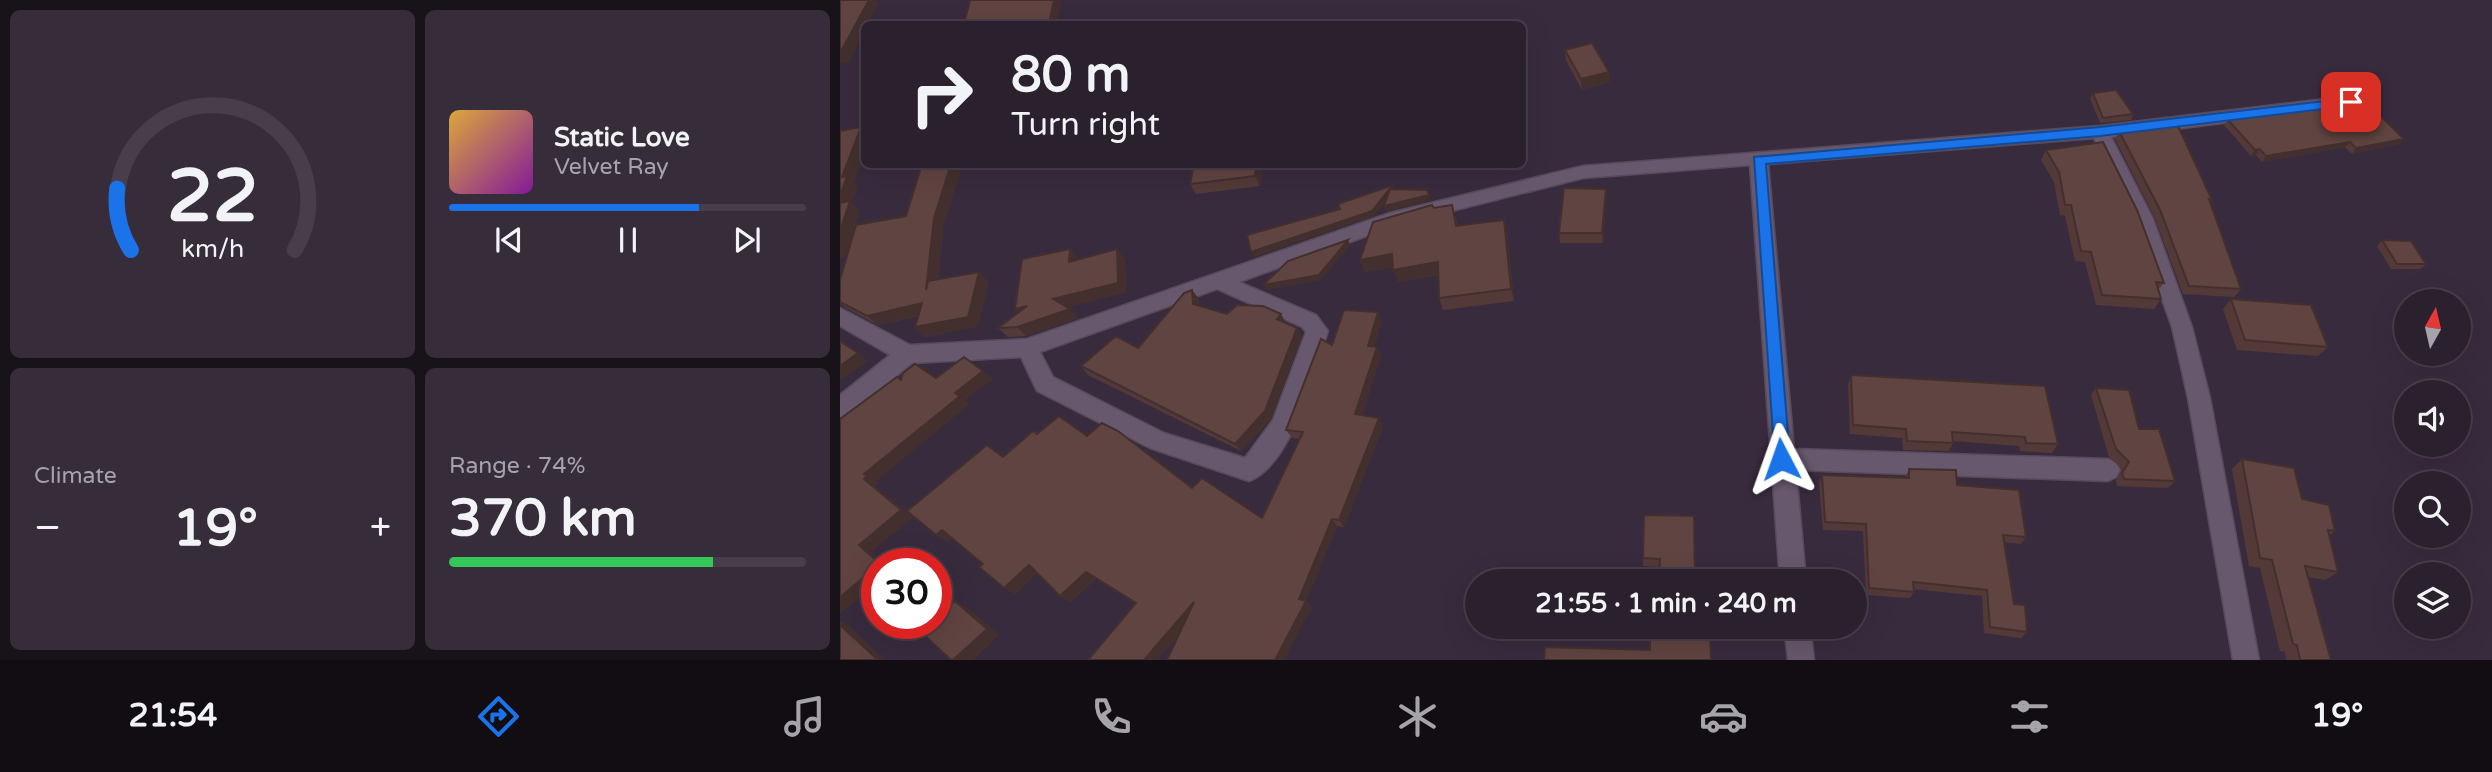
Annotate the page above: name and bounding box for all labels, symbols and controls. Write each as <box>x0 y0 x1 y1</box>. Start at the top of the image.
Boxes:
text: 80 m <box>1011 46 1130 105</box>
icon: right <box>896 49 987 140</box>
pin <box>2321 72 2381 132</box>
icon: arrive <box>2332 83 2370 121</box>
text: Turn right <box>1011 106 1160 144</box>
text: Static Love <box>554 122 690 153</box>
text: Velvet Ray <box>554 153 669 181</box>
text: 22 <box>167 154 258 242</box>
icon: previous <box>490 221 528 259</box>
icon: pause <box>609 221 647 259</box>
icon: next <box>728 221 766 259</box>
text: km/h <box>181 234 244 264</box>
north arrow <box>2394 289 2471 366</box>
map controls <box>2394 289 2471 639</box>
button: sound <box>2394 380 2471 457</box>
position arrow <box>1744 422 1818 496</box>
text: Range · 74% <box>449 452 585 480</box>
text: Climate <box>34 462 117 490</box>
button: search <box>2394 471 2471 548</box>
text: 370 km <box>449 487 637 550</box>
text: 19° <box>173 497 258 560</box>
text: − <box>34 505 61 551</box>
text: + <box>370 505 391 551</box>
speed limit sign: 30 <box>861 548 952 639</box>
button: layers <box>2394 562 2471 639</box>
text: 21:55 · 1 min · 240 m <box>1535 588 1797 619</box>
icon: directions <box>474 692 523 741</box>
icon: music <box>780 692 829 741</box>
icon: phone <box>1087 692 1136 741</box>
icon: climate <box>1393 692 1442 741</box>
icon: car <box>1699 692 1748 741</box>
icon: filters <box>2005 692 2054 741</box>
text: 21:54 <box>129 697 217 735</box>
text: 19° <box>2311 697 2363 735</box>

